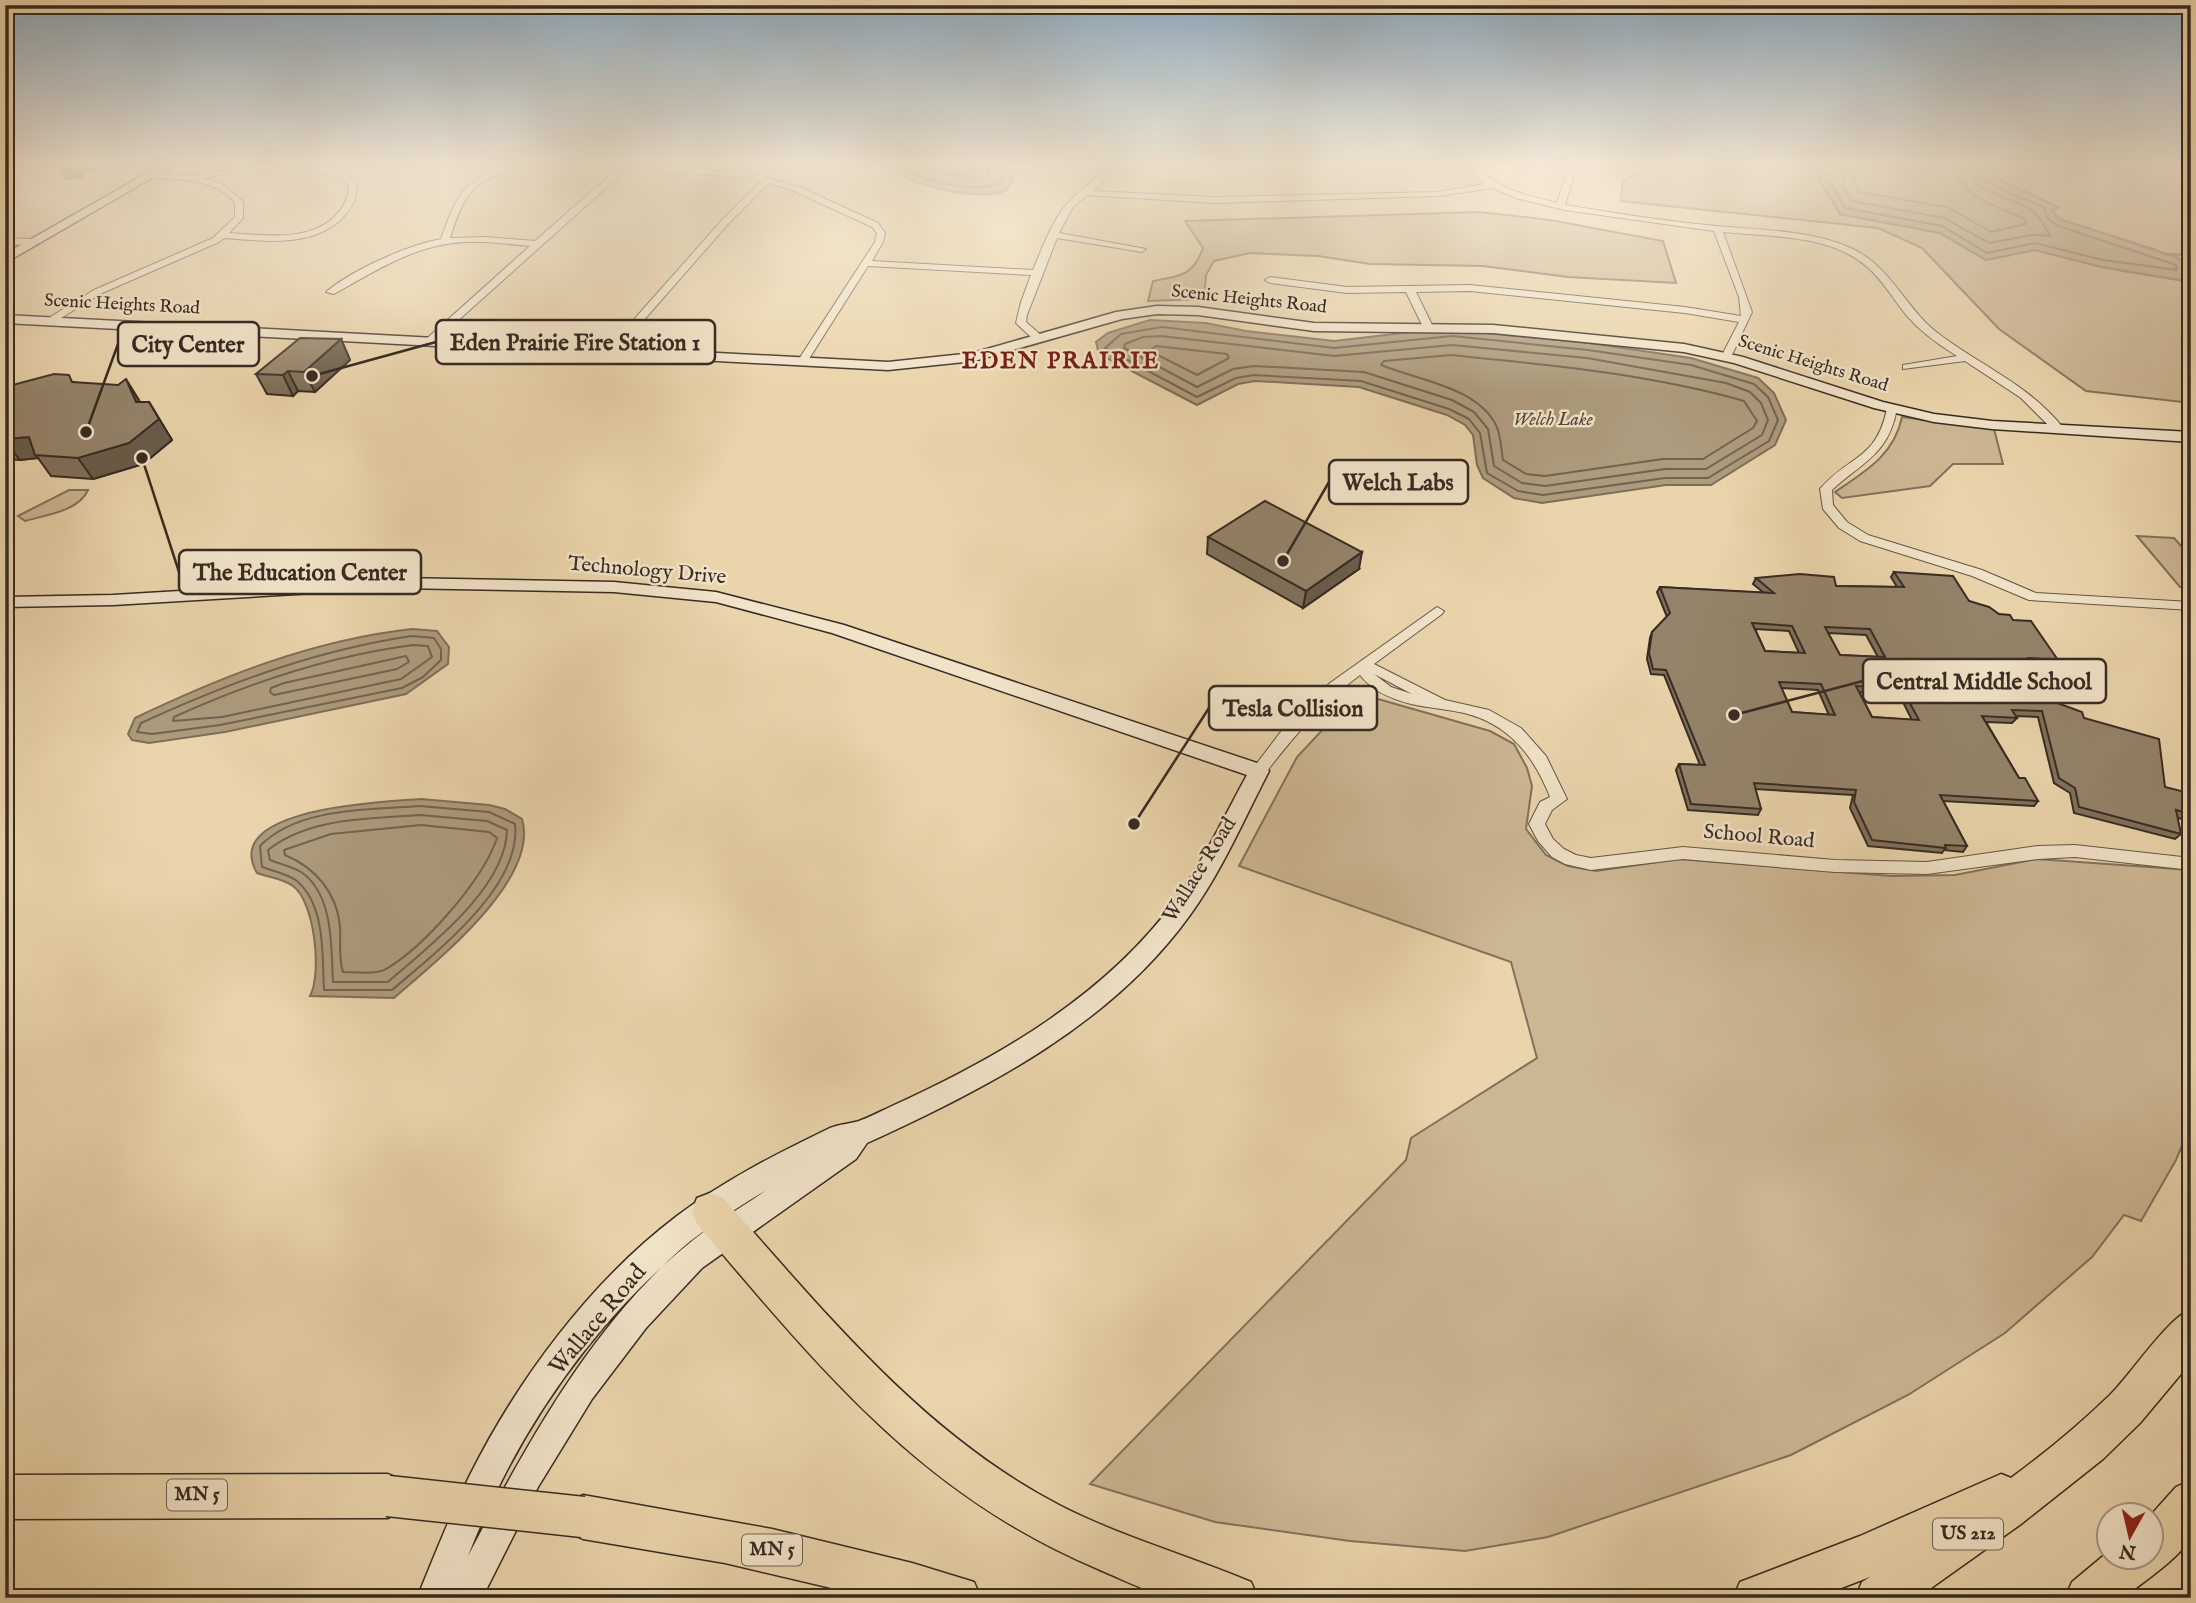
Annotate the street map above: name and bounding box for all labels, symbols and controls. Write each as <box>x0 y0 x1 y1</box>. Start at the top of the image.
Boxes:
street label: Scenic Heights Road <box>1170 280 1328 320</box>
street label: Scenic Heights Road <box>44 289 201 321</box>
callout: Eden Prairie Fire Station 1 <box>436 320 715 364</box>
callout: City Center <box>118 322 259 366</box>
text: Eden Prairie Fire Station 1 <box>450 329 700 358</box>
street label: Scenic Heights Road <box>1735 330 1891 398</box>
text: City Center <box>132 331 245 360</box>
district label: EDEN PRAIRIE <box>962 347 1160 376</box>
water label: Welch Lake <box>1513 408 1594 432</box>
callout: Welch Labs <box>1329 460 1468 504</box>
text: Welch Labs <box>1341 469 1454 498</box>
callout: The Education Center <box>179 550 421 594</box>
street label: Technology Drive <box>567 551 728 591</box>
text: The Education Center <box>192 559 408 588</box>
callout: Central Middle School <box>1863 659 2106 703</box>
text: Central Middle School <box>1876 668 2092 697</box>
callout: Tesla Collision <box>1209 686 1377 730</box>
text: Tesla Collision <box>1222 695 1364 724</box>
street label: Wallace Road <box>1157 812 1243 928</box>
street label: School Road <box>1702 819 1816 855</box>
street label: Wallace Road <box>542 1258 654 1382</box>
road number: MN 5 <box>167 1480 227 1511</box>
north arrow <box>2094 1502 2164 1572</box>
road number: US 212 <box>1933 1518 2003 1550</box>
road number: MN 5 <box>742 1534 802 1566</box>
text: N <box>2118 1538 2139 1564</box>

